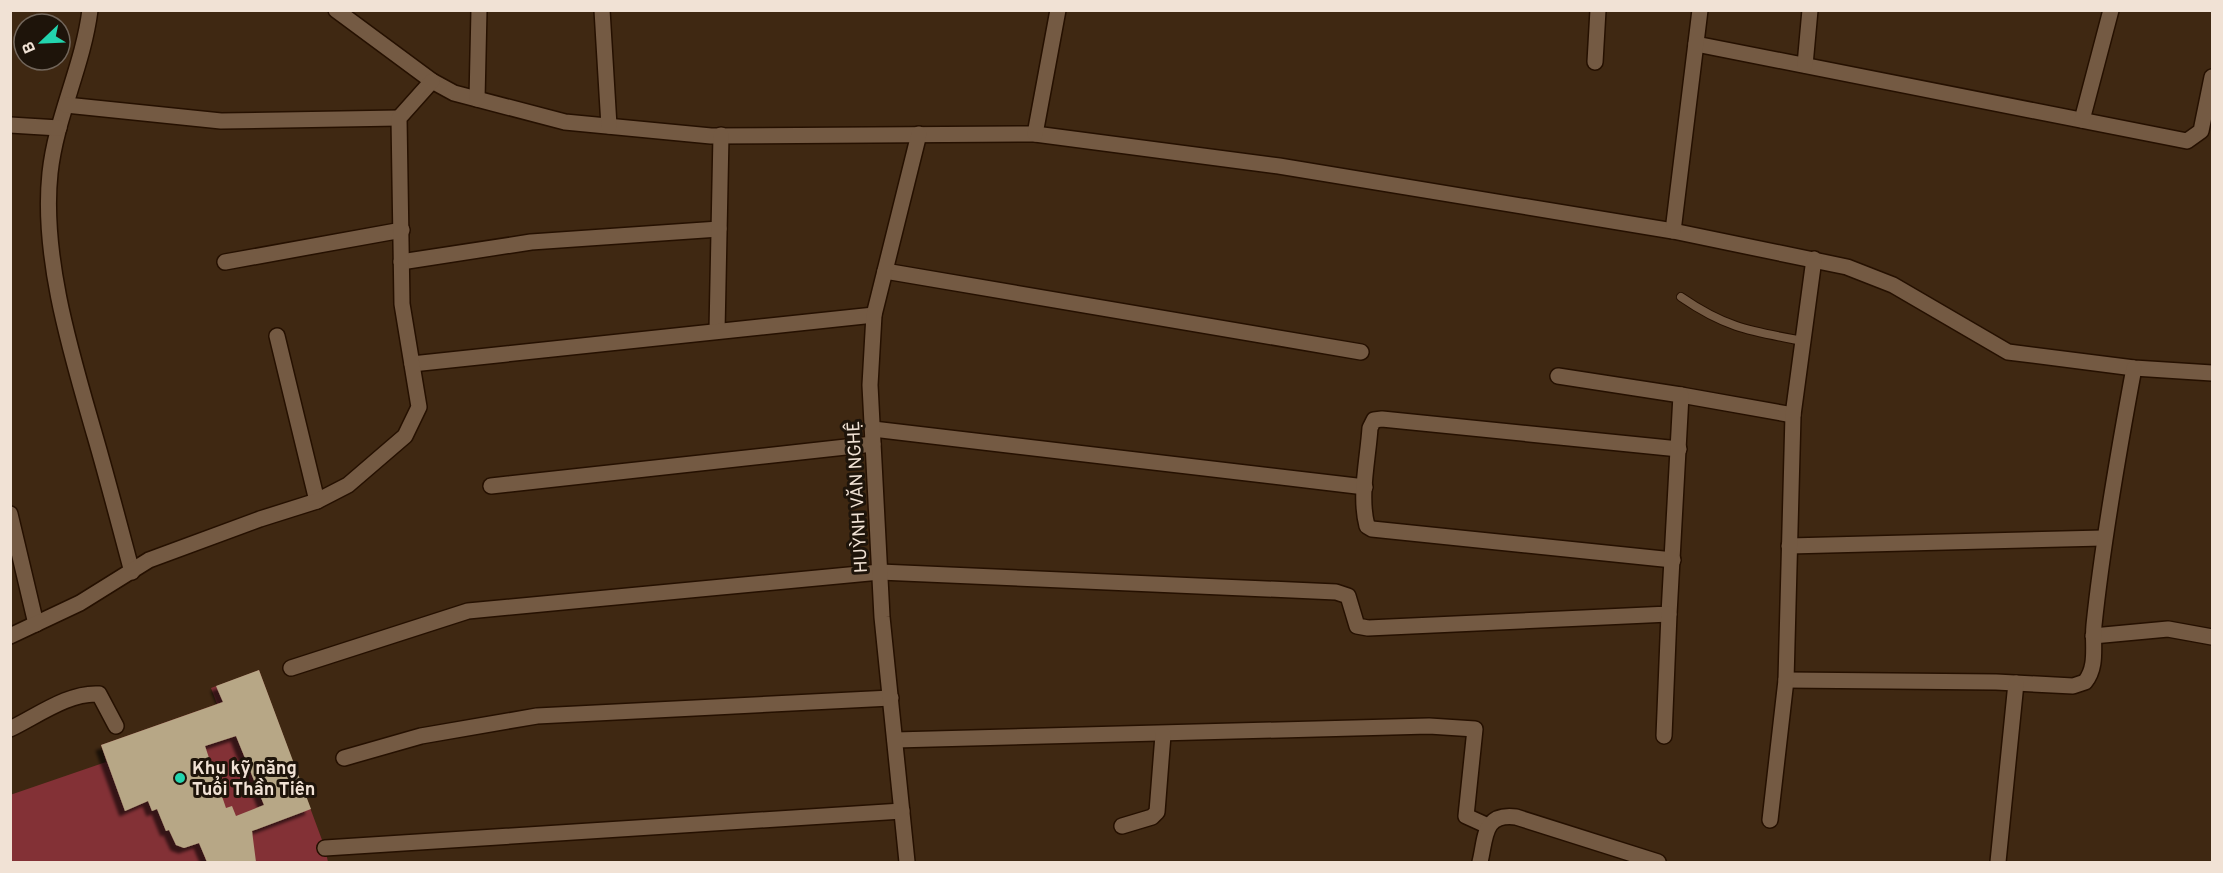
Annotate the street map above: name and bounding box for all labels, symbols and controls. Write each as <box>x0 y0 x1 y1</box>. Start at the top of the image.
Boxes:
north arrow <box>12 12 72 72</box>
text: B <box>19 38 41 56</box>
street label: HUỲNH VĂN NGHỆ <box>841 420 874 574</box>
place label: Khu kỹ năng Tuổi Thần Tiên <box>192 758 315 802</box>
marker: Khu kỹ năng Tuổi Thần Tiên <box>173 771 187 785</box>

